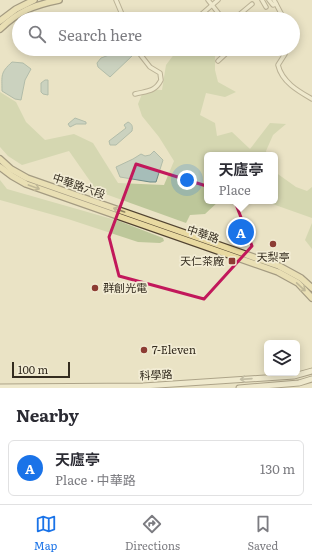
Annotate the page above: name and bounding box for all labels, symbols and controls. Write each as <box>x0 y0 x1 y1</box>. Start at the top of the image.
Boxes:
search box <box>12 12 300 56</box>
icon: search <box>26 23 48 45</box>
text: Search here <box>58 23 142 46</box>
popup <box>204 152 278 204</box>
text: 天廬亭 <box>218 157 264 180</box>
street label: 中華路六段 <box>51 169 108 202</box>
your location <box>177 170 197 190</box>
text: Place <box>218 180 251 199</box>
one-way arrow <box>27 183 39 191</box>
one-way arrow <box>113 206 126 213</box>
pin: A <box>228 217 254 247</box>
street label: 中華路 <box>185 220 222 246</box>
marker: 天梨亭 <box>268 239 278 249</box>
place label: 天梨亭 <box>257 248 290 264</box>
place label: 天仁茶廠 <box>180 252 224 268</box>
marker: 天仁茶廠 <box>227 256 237 266</box>
place label: 群創光電 <box>103 279 147 295</box>
one-way arrow <box>296 282 306 291</box>
marker: 群創光電 <box>90 283 100 293</box>
map controls <box>264 340 300 376</box>
button: layers <box>264 340 300 376</box>
place label: 7-Eleven <box>152 341 196 357</box>
marker: 7-Eleven <box>139 345 149 355</box>
scale bar <box>12 360 70 379</box>
text: 100 m <box>18 361 48 377</box>
street label: 科學路 <box>139 365 173 383</box>
one-way arrow <box>240 376 253 383</box>
text: Nearby <box>16 402 79 427</box>
text: 天廬亭 <box>55 447 100 470</box>
text: A <box>25 459 35 478</box>
text: 130 m <box>260 459 295 478</box>
text: Place · 中華路 <box>55 470 136 489</box>
tab: Map <box>34 513 57 553</box>
tab: Directions <box>125 513 180 553</box>
tab: Saved <box>248 513 278 553</box>

